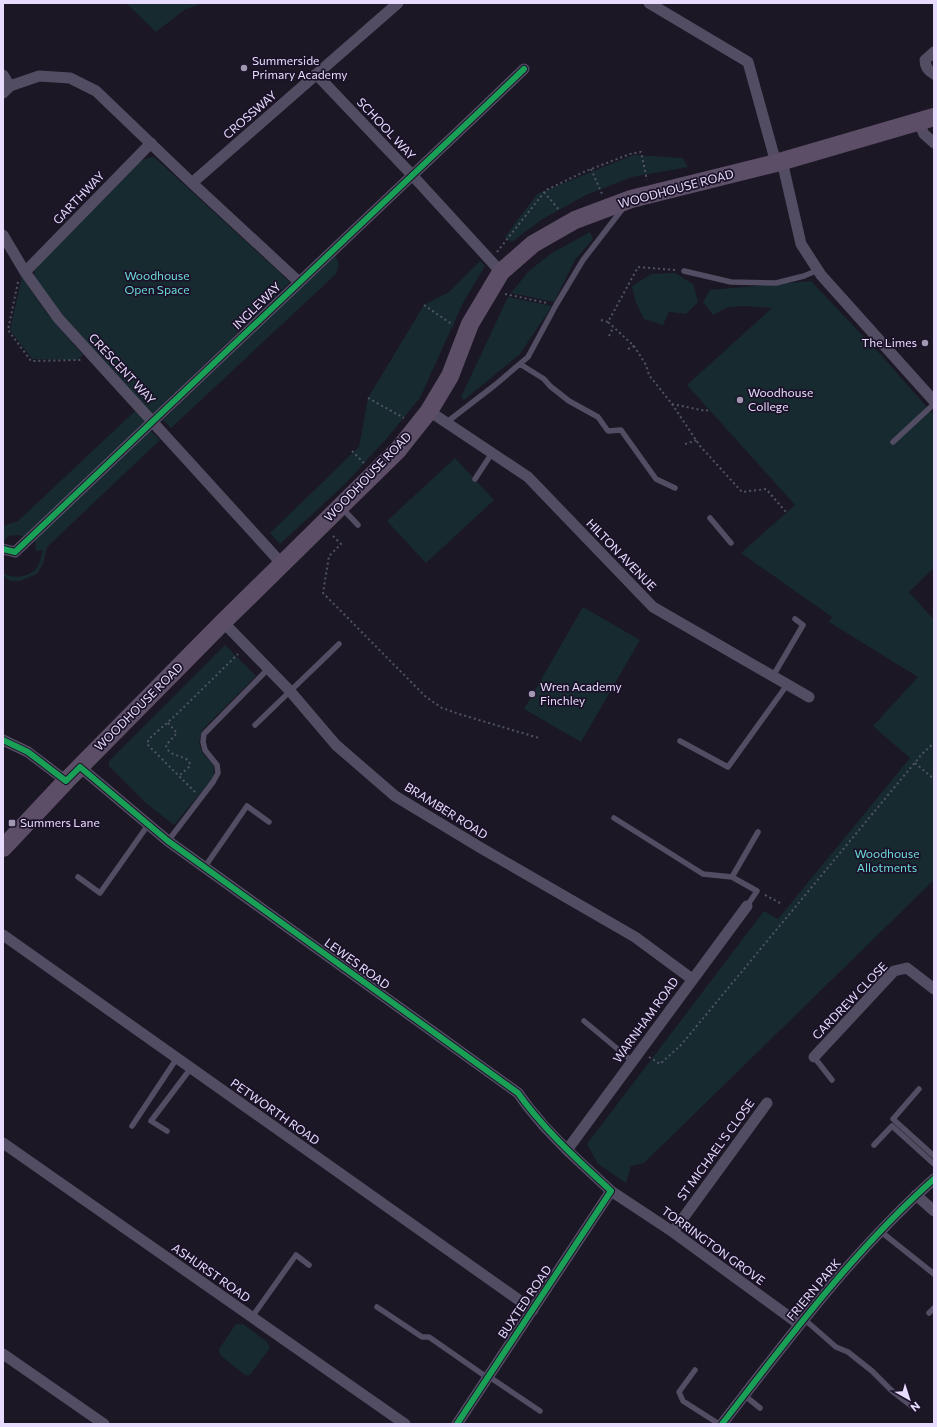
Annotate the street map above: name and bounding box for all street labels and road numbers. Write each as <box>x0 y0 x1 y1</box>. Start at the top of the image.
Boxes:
street label: CROSSWAY <box>220 87 279 141</box>
street label: SCHOOL WAY <box>355 94 419 162</box>
street label: WOODHOUSE ROAD <box>617 166 735 210</box>
street label: GARTHWAY <box>50 168 107 227</box>
street label: INGLEWAY <box>229 279 283 332</box>
street label: CRESCENT WAY <box>87 330 159 407</box>
street label: WOODHOUSE ROAD <box>321 429 414 524</box>
street label: HILTON AVENUE <box>584 516 659 593</box>
street label: WOODHOUSE ROAD <box>91 659 185 753</box>
street label: BRAMBER ROAD <box>402 779 491 841</box>
street label: LEWES ROAD <box>322 935 393 992</box>
street label: CARDREW CLOSE <box>809 959 890 1042</box>
street label: WARNHAM ROAD <box>609 974 681 1065</box>
street label: PETWORTH ROAD <box>228 1075 323 1147</box>
street label: ST MICHAEL'S CLOSE <box>674 1096 757 1203</box>
street label: TORRINGTON GROVE <box>659 1203 768 1287</box>
street label: ASHURST ROAD <box>170 1240 254 1305</box>
street label: FRIERN PARK <box>783 1256 843 1323</box>
street label: BUXTED ROAD <box>495 1262 554 1341</box>

